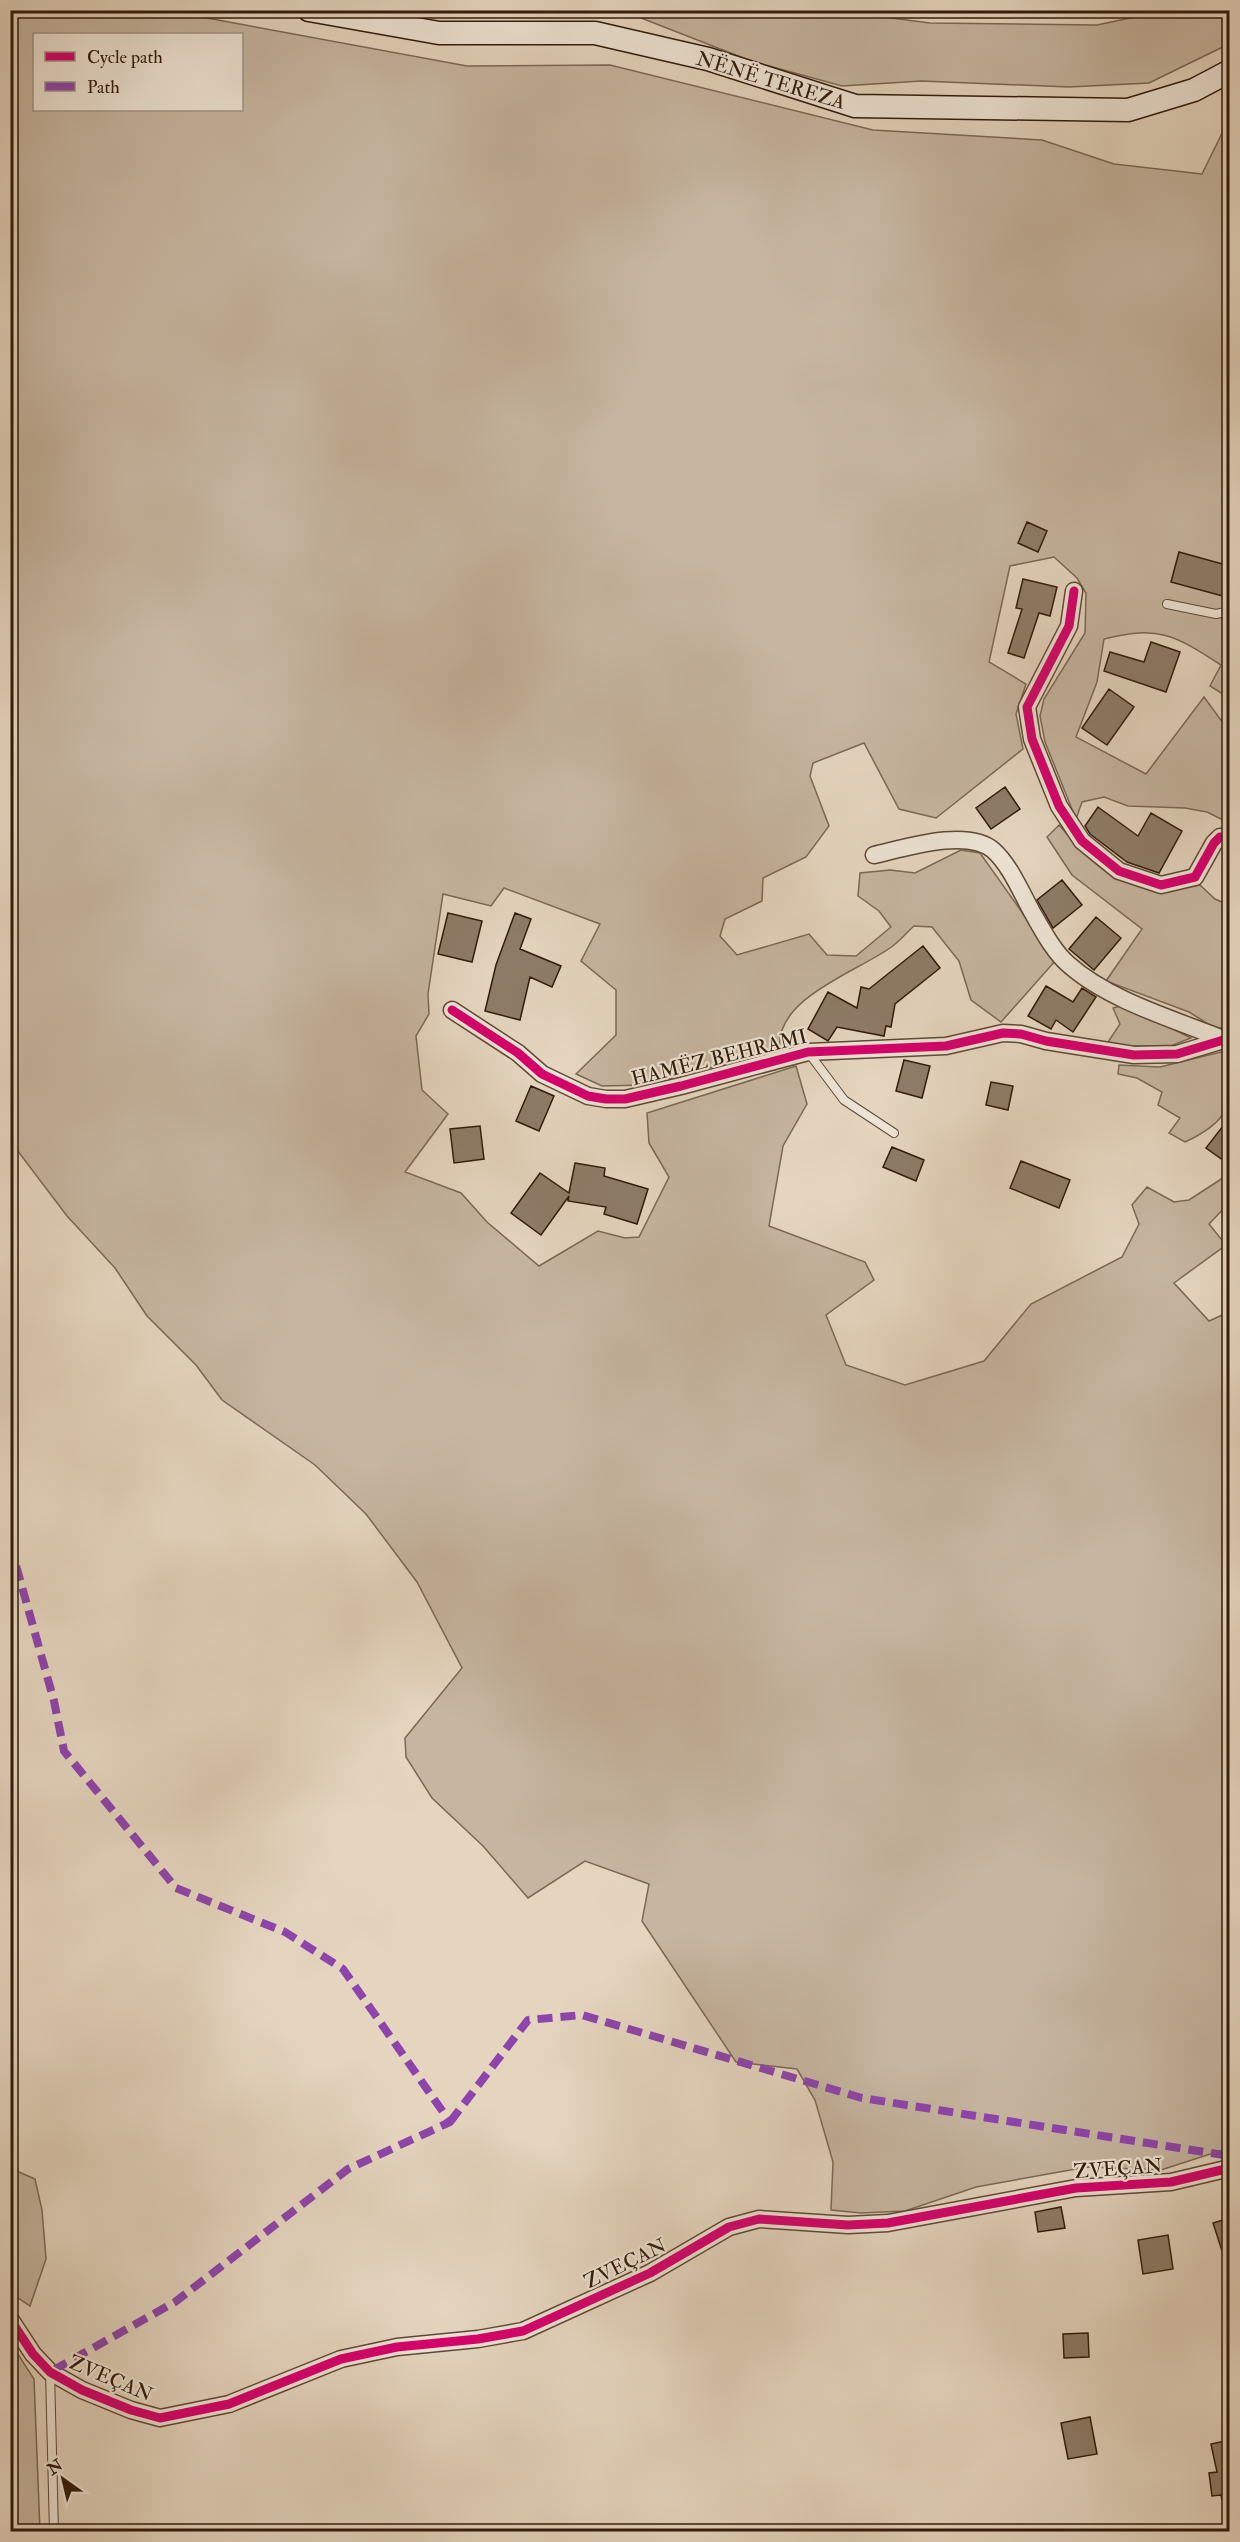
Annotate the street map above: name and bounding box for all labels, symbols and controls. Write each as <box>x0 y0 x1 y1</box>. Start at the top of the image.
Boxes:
legend <box>33 33 243 111</box>
text: Cycle path <box>87 46 163 69</box>
street label: NËNË TEREZA <box>693 46 849 115</box>
text: Path <box>87 76 120 99</box>
street label: HAMËZ BEHRAMI <box>629 1024 810 1091</box>
street label: ZVEÇAN <box>1073 2153 1163 2184</box>
street label: ZVEÇAN <box>580 2233 671 2294</box>
street label: ZVEÇAN <box>65 2350 157 2407</box>
north arrow <box>33 2449 93 2509</box>
text: N <box>43 2455 67 2480</box>

